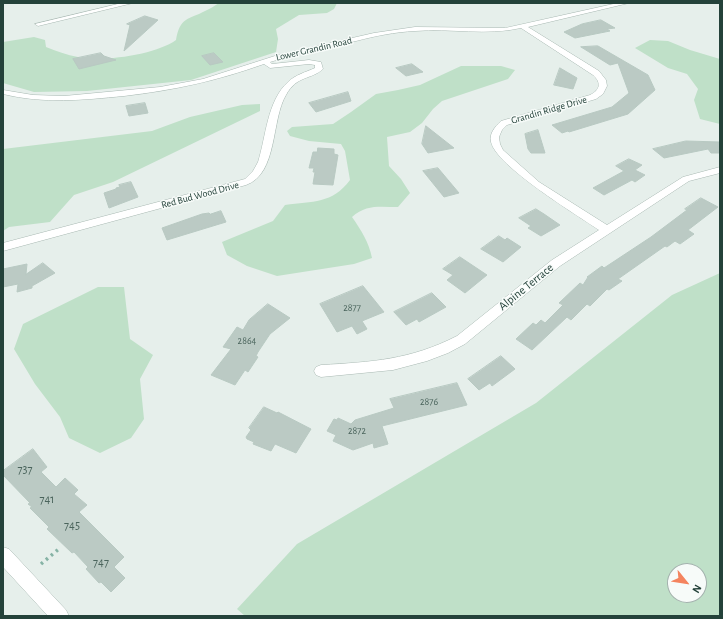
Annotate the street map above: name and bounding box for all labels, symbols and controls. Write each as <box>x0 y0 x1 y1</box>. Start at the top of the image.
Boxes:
street label: Lower Grandin Road <box>275 34 353 64</box>
street label: Grandin Ridge Drive <box>510 93 588 127</box>
street label: Red Bud Wood Drive <box>160 179 240 211</box>
street label: Alpine Terrace <box>496 260 556 314</box>
house number: 2877 <box>343 302 361 314</box>
house number: 2864 <box>238 335 256 347</box>
house number: 2876 <box>420 396 438 408</box>
house number: 2872 <box>348 425 366 437</box>
house number: 737 <box>18 462 32 476</box>
house number: 741 <box>40 492 54 506</box>
house number: 745 <box>64 518 80 532</box>
house number: 747 <box>93 555 109 569</box>
north arrow <box>667 563 707 603</box>
text: N <box>690 583 704 595</box>

